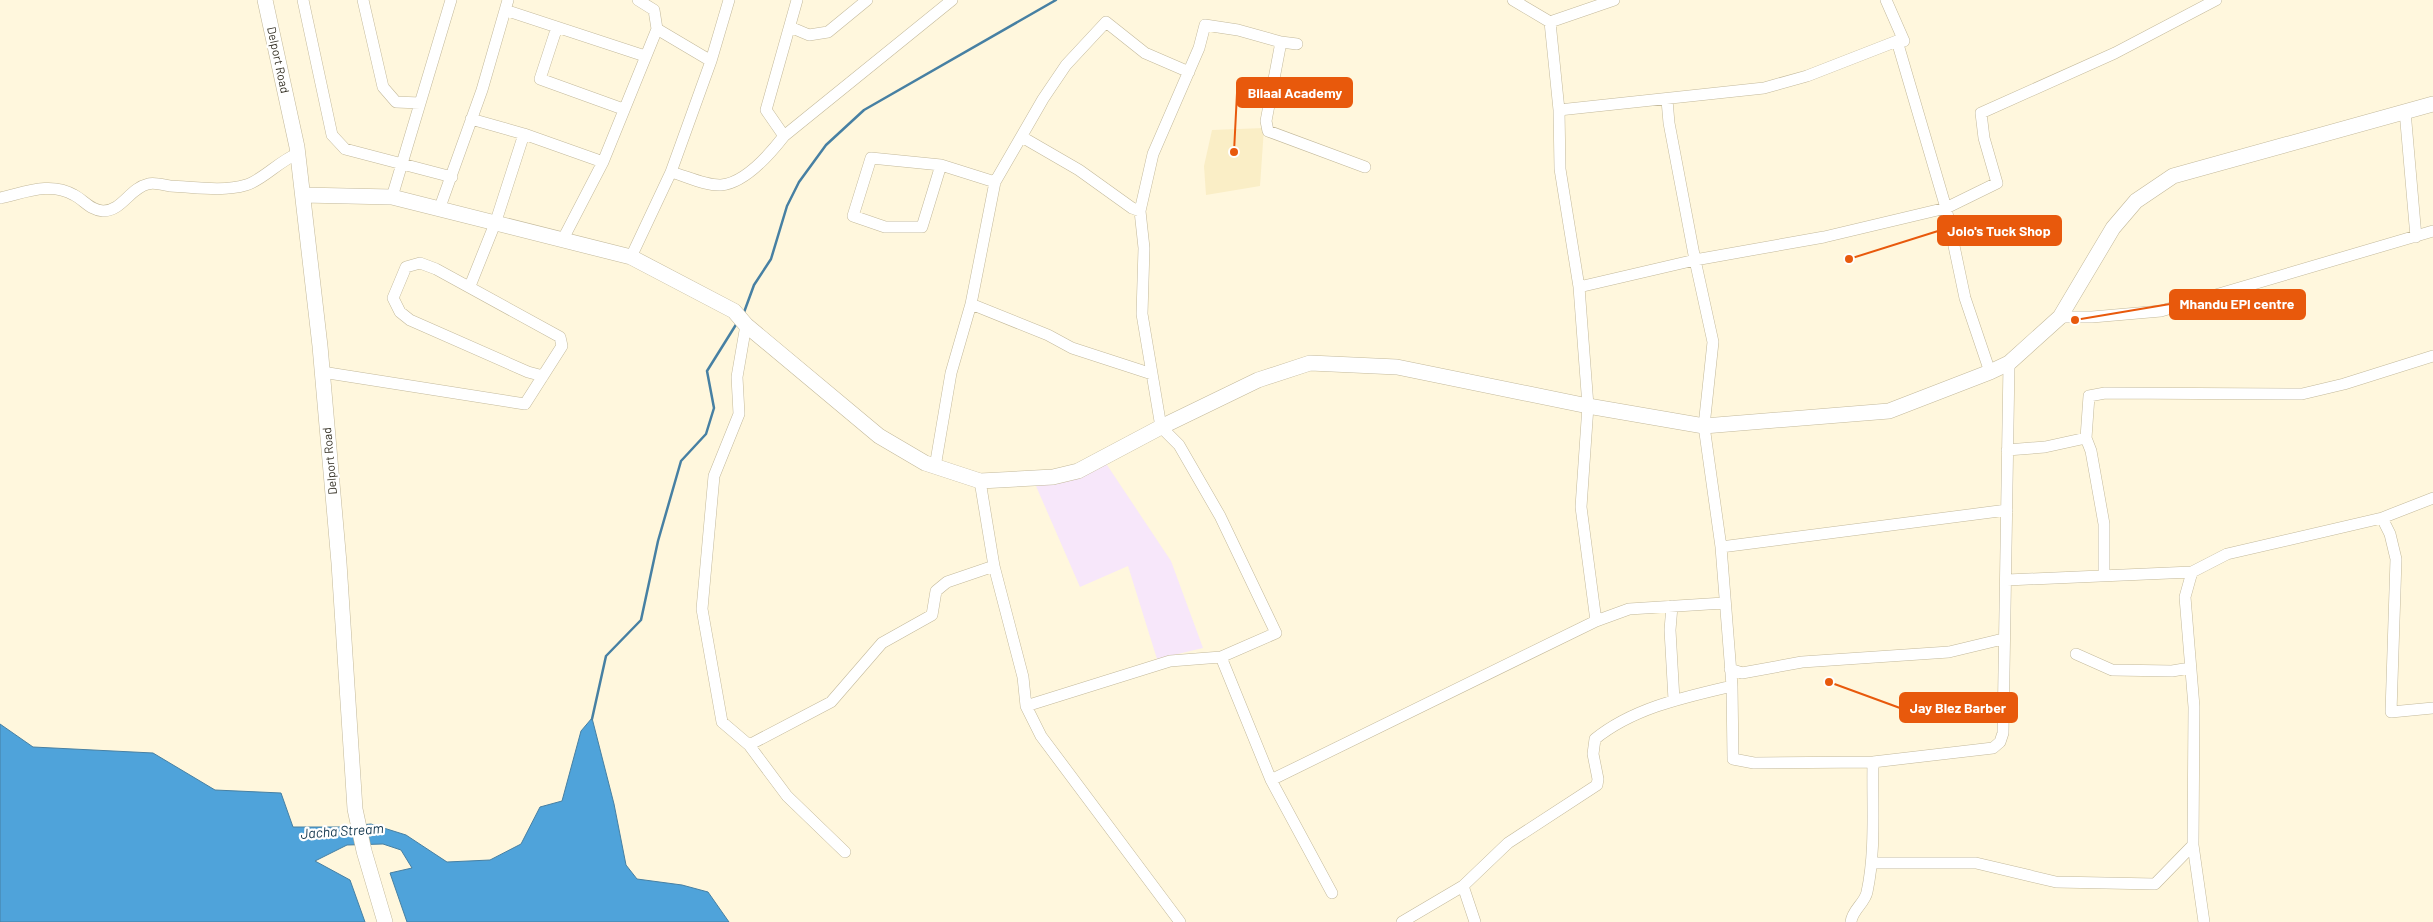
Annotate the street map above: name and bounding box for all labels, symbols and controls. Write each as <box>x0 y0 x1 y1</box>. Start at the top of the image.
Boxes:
street label: Delport Road <box>265 25 293 94</box>
callout: Bilaal Academy <box>1237 78 1352 107</box>
text: Bilaal Academy <box>1248 84 1342 101</box>
callout: Jolo's Tuck Shop <box>1938 216 2061 245</box>
text: Jolo's Tuck Shop <box>1947 222 2051 239</box>
callout: Mhandu EPI centre <box>2170 290 2305 319</box>
text: Mhandu EPI centre <box>2180 295 2295 312</box>
street label: Delport Road <box>319 427 339 495</box>
callout: Jay Blez Barber <box>1900 693 2017 722</box>
text: Jay Blez Barber <box>1910 699 2007 716</box>
water label: Jacha Stream <box>300 819 384 842</box>

